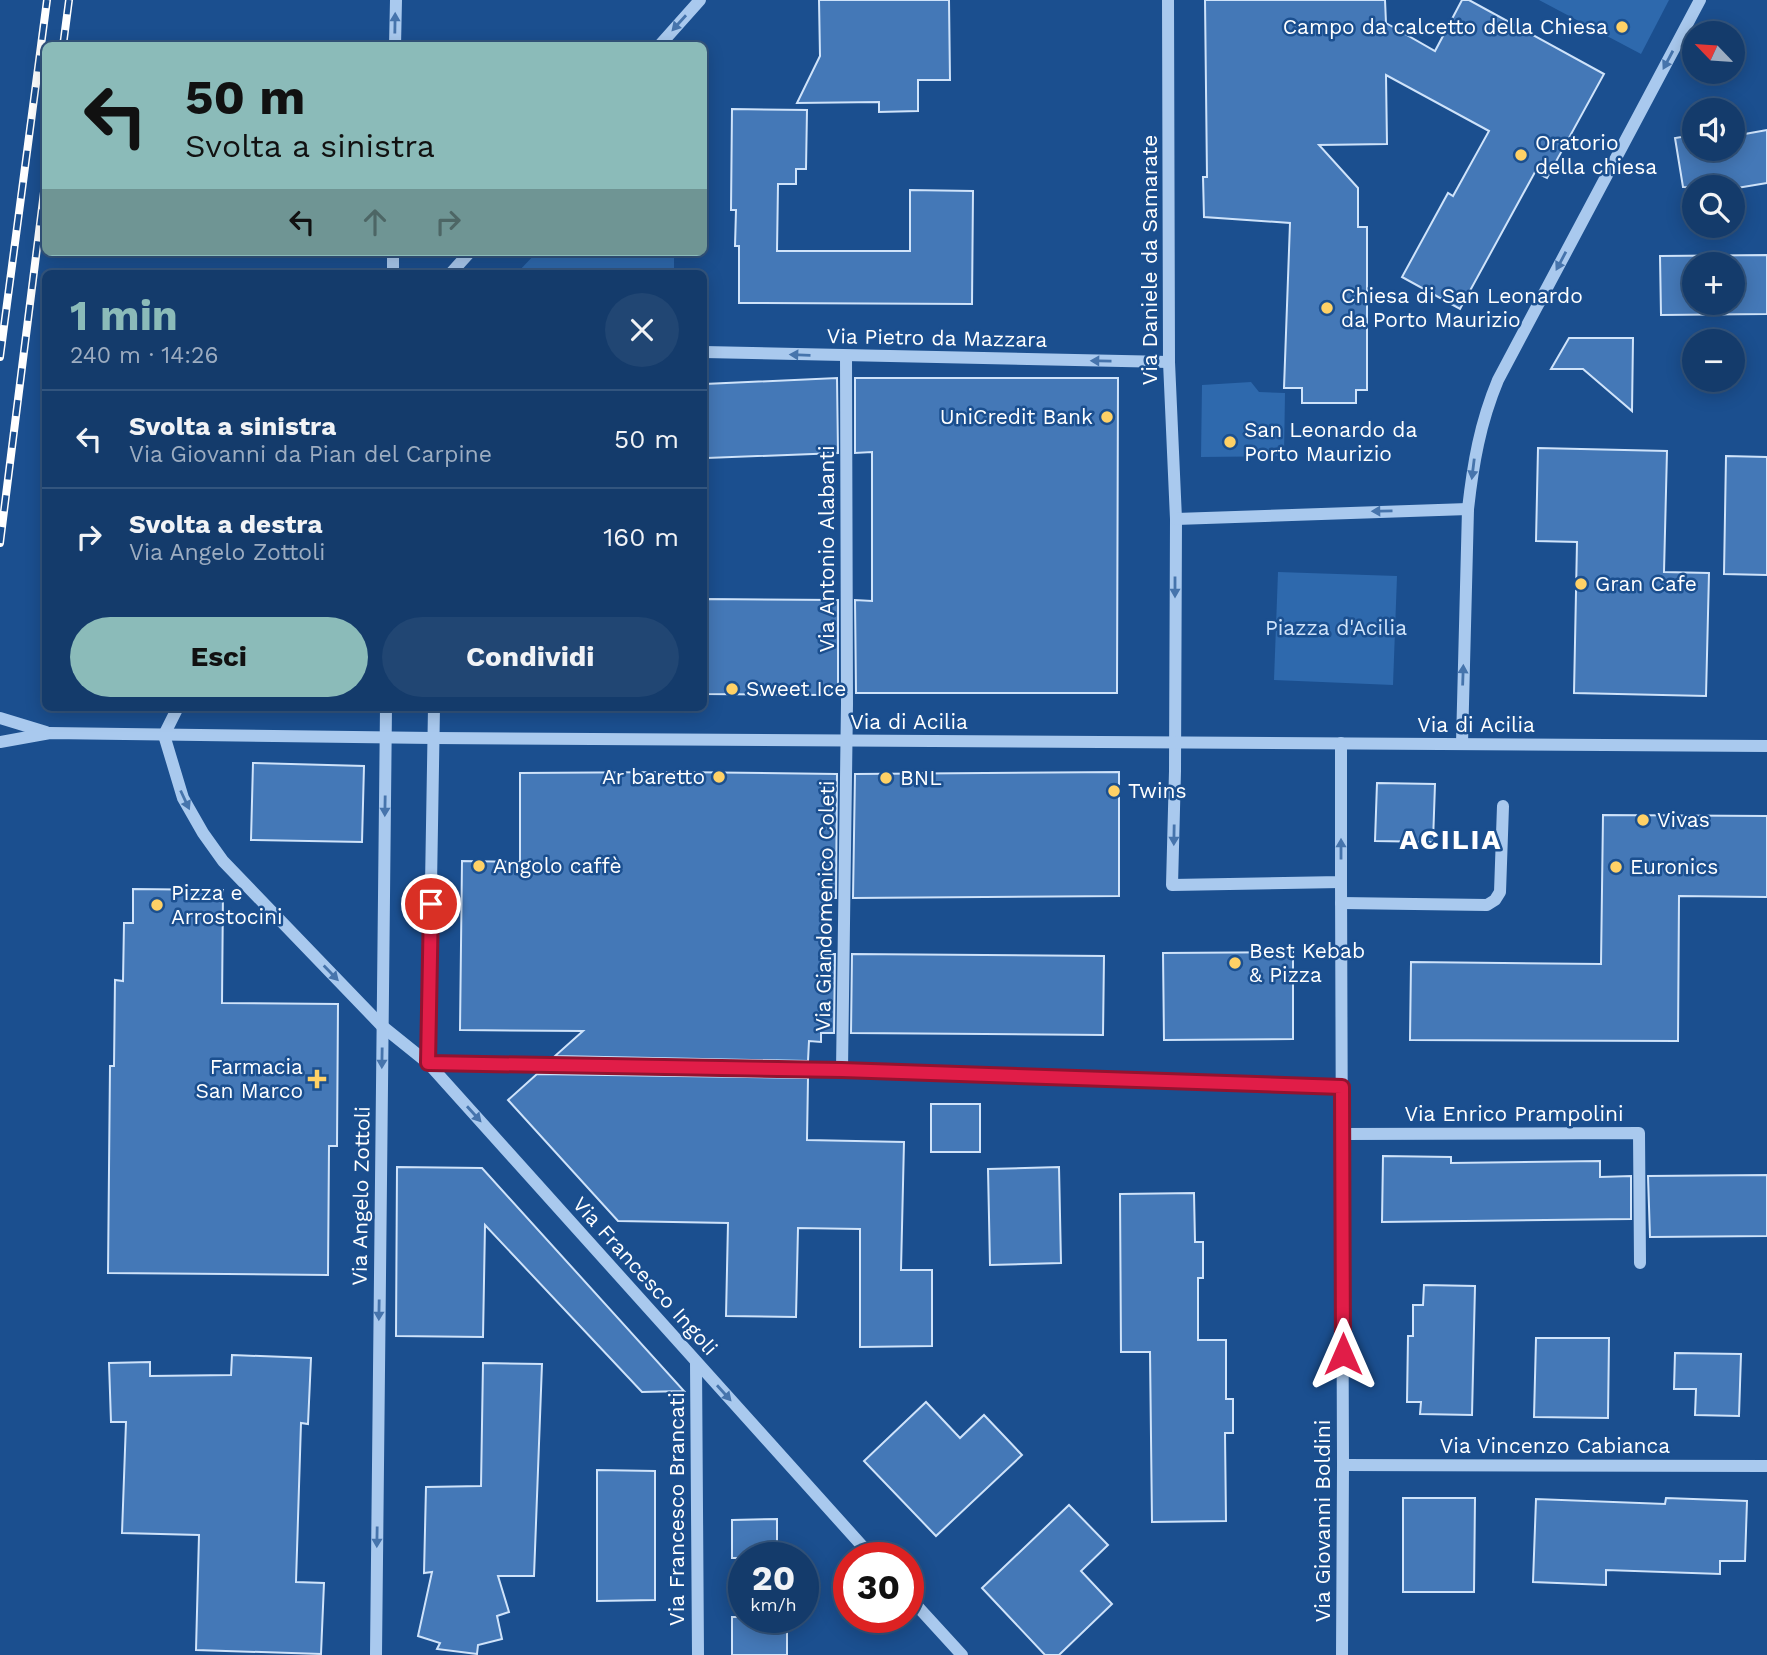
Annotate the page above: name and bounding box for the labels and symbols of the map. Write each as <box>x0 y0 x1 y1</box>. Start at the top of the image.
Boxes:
one-way arrow <box>390 12 401 34</box>
one-way arrow <box>672 14 688 31</box>
place label: Campo da calcetto della Chiesa <box>1283 14 1608 39</box>
marker: Campo da calcetto della Chiesa <box>1614 19 1630 35</box>
north arrow <box>1682 21 1745 84</box>
one-way arrow <box>1662 50 1673 70</box>
place label: Oratorio della chiesa <box>1535 130 1657 179</box>
street label: Via Daniele da Samarate <box>1137 135 1162 385</box>
marker: Oratorio della chiesa <box>1513 147 1529 163</box>
one-way arrow <box>1555 251 1567 271</box>
place label: Chiesa di San Leonardo da Porto Maurizio <box>1341 283 1583 332</box>
marker: Chiesa di San Leonardo da Porto Maurizio <box>1319 300 1335 316</box>
street label: Via Pietro da Mazzara <box>826 323 1048 352</box>
one-way arrow <box>789 349 811 360</box>
one-way arrow <box>1090 355 1112 367</box>
place label: UniCredit Bank <box>940 404 1093 429</box>
marker: UniCredit Bank <box>1099 409 1115 425</box>
place label: San Leonardo da Porto Maurizio <box>1244 417 1417 466</box>
marker: San Leonardo da Porto Maurizio <box>1222 434 1238 450</box>
street label: Via Antonio Alabanti <box>814 446 839 653</box>
one-way arrow <box>1467 458 1478 480</box>
one-way arrow <box>1371 506 1393 517</box>
place label: Gran Cafe <box>1595 571 1697 596</box>
one-way arrow <box>1169 576 1181 598</box>
marker: Gran Cafe <box>1573 576 1589 592</box>
park label: Piazza d'Acilia <box>1265 615 1407 640</box>
one-way arrow <box>1457 664 1468 686</box>
place label: Sweet Ice <box>746 676 847 701</box>
marker: Sweet Ice <box>724 681 740 697</box>
street label: Via di Acilia <box>850 709 968 734</box>
street label: Via di Acilia <box>1417 712 1535 737</box>
place label: Ar baretto <box>602 764 705 789</box>
place label: BNL <box>900 765 942 790</box>
marker: Ar baretto <box>711 769 727 785</box>
marker: BNL <box>878 770 894 786</box>
place label: Twins <box>1128 778 1187 803</box>
street label: Via Giandomenico Coleti <box>810 780 839 1032</box>
marker: Twins <box>1106 783 1122 799</box>
one-way arrow <box>179 790 191 810</box>
one-way arrow <box>379 795 390 817</box>
place label: Vivas <box>1657 807 1710 832</box>
marker: Vivas <box>1635 812 1651 828</box>
district label: ACILIA <box>1400 823 1502 856</box>
one-way arrow <box>1168 824 1179 846</box>
one-way arrow <box>1335 838 1347 860</box>
place label: Angolo caffè <box>493 853 622 878</box>
place label: Euronics <box>1630 854 1718 879</box>
marker: Angolo caffè <box>471 858 487 874</box>
marker: Euronics <box>1608 859 1624 875</box>
pin <box>401 874 461 934</box>
place label: Pizza e Arrostocini <box>171 880 283 929</box>
marker: Pizza e Arrostocini <box>149 897 165 913</box>
place label: Best Kebab & Pizza <box>1249 938 1365 987</box>
marker: Best Kebab & Pizza <box>1227 955 1243 971</box>
one-way arrow <box>323 964 339 981</box>
one-way arrow <box>376 1047 388 1069</box>
place label: Farmacia San Marco <box>195 1054 303 1103</box>
marker: Farmacia San Marco <box>309 1071 325 1087</box>
street label: Via Enrico Prampolini <box>1404 1101 1624 1126</box>
one-way arrow <box>465 1105 481 1122</box>
street label: Via Angelo Zottoli <box>346 1106 375 1286</box>
street label: Via Francesco Ingoli <box>568 1191 723 1360</box>
one-way arrow <box>374 1299 385 1321</box>
position arrow <box>1306 1317 1380 1391</box>
one-way arrow <box>715 1384 731 1401</box>
street label: Via Francesco Brancati <box>664 1392 689 1626</box>
street label: Via Giovanni Boldini <box>1310 1420 1335 1622</box>
street label: Via Vincenzo Cabianca <box>1440 1433 1670 1458</box>
one-way arrow <box>371 1527 383 1549</box>
speed limit sign: 30 <box>833 1542 924 1633</box>

